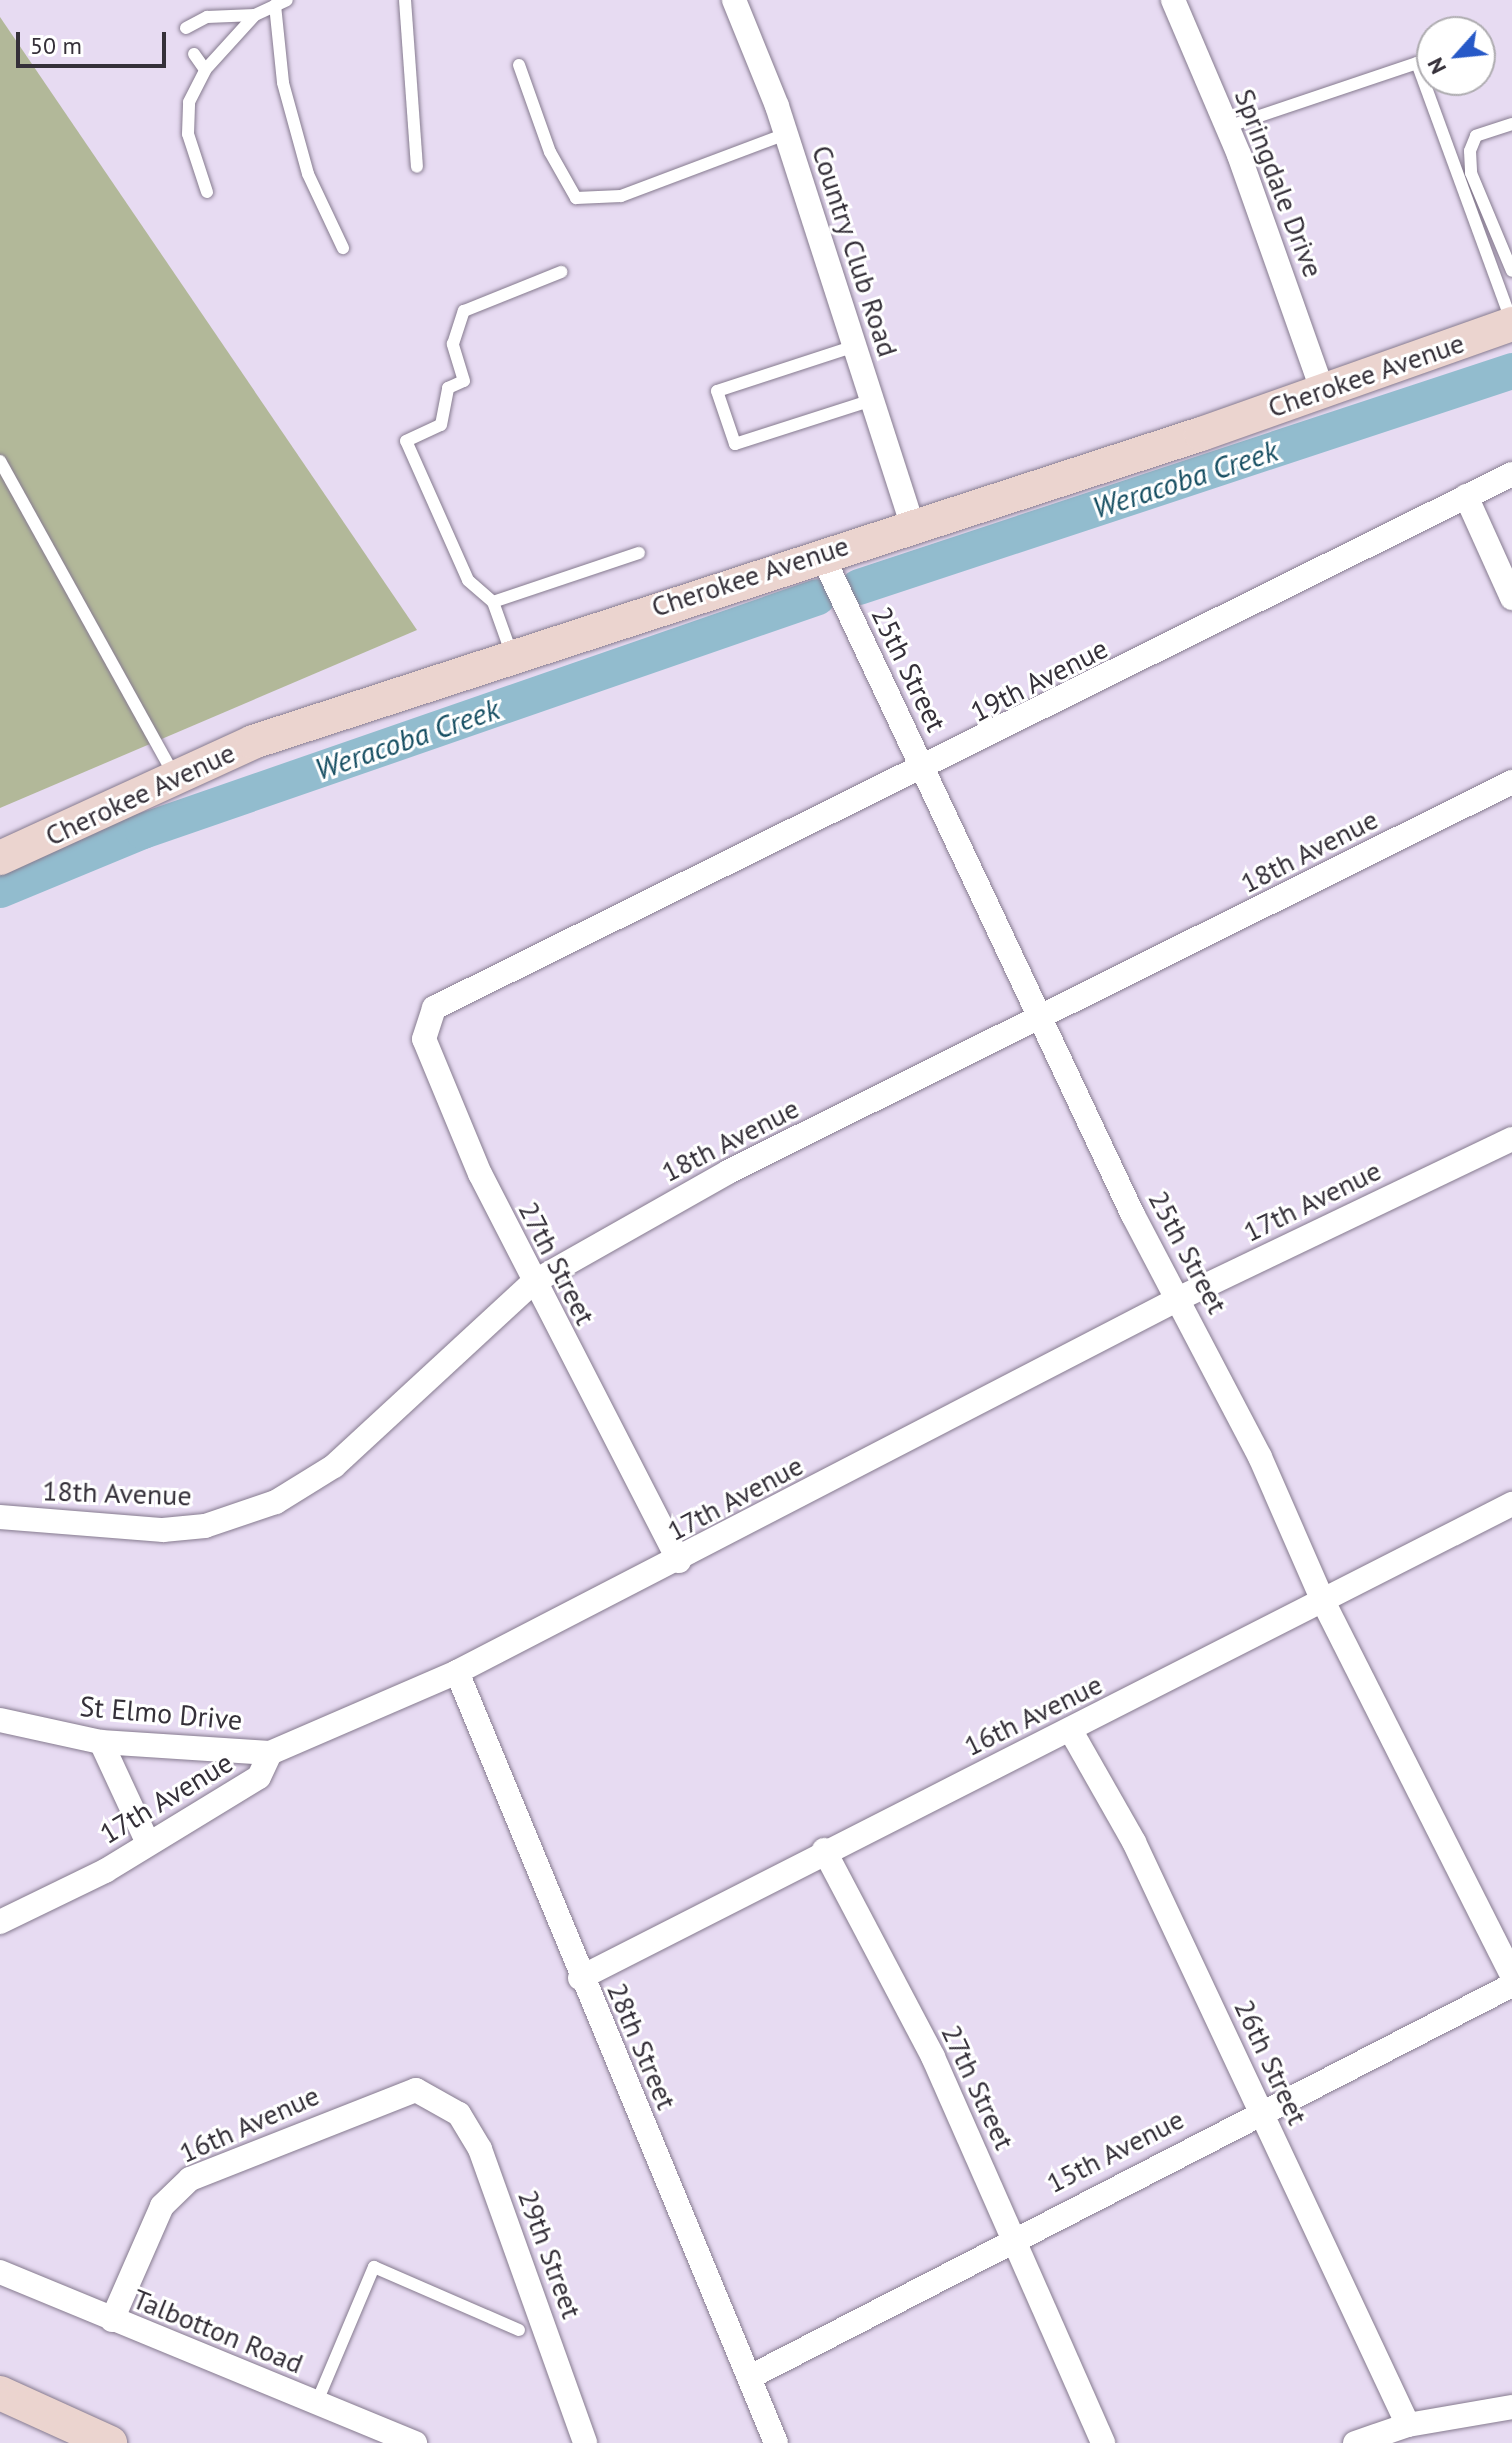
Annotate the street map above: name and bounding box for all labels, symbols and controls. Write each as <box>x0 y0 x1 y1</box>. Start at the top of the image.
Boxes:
scale bar <box>20 16 170 66</box>
north arrow <box>1416 16 1496 96</box>
text: 50 m <box>30 30 82 61</box>
text: N <box>1421 53 1452 79</box>
street label: Springdale Drive <box>1228 84 1330 282</box>
street label: Country Club Road <box>805 141 905 361</box>
street label: Cherokee Avenue <box>1263 326 1469 424</box>
water label: Weracoba Creek <box>1088 432 1282 526</box>
street label: Cherokee Avenue <box>647 528 853 624</box>
street label: 25th Street <box>864 601 954 737</box>
street label: 19th Avenue <box>964 631 1114 729</box>
water label: Weracoba Creek <box>310 691 504 787</box>
street label: Cherokee Avenue <box>39 735 241 853</box>
street label: 18th Avenue <box>1234 802 1384 900</box>
street label: 18th Avenue <box>655 1091 805 1189</box>
street label: 17th Avenue <box>1237 1153 1387 1249</box>
street label: 25th Street <box>1142 1185 1234 1319</box>
street label: 27th Street <box>512 1196 602 1330</box>
street label: 17th Avenue <box>661 1448 809 1548</box>
street label: 18th Avenue <box>41 1474 193 1512</box>
street label: 16th Avenue <box>958 1667 1108 1763</box>
street label: St Elmo Drive <box>78 1689 244 1737</box>
street label: 17th Avenue <box>93 1745 239 1851</box>
street label: 28th Street <box>600 1978 684 2114</box>
street label: 26th Street <box>1227 1994 1315 2130</box>
street label: 27th Street <box>935 2019 1021 2155</box>
street label: 16th Avenue <box>174 2078 324 2170</box>
street label: 15th Avenue <box>1040 2102 1190 2200</box>
street label: 29th Street <box>511 2185 589 2323</box>
street label: Talbotton Road <box>128 2282 308 2380</box>

